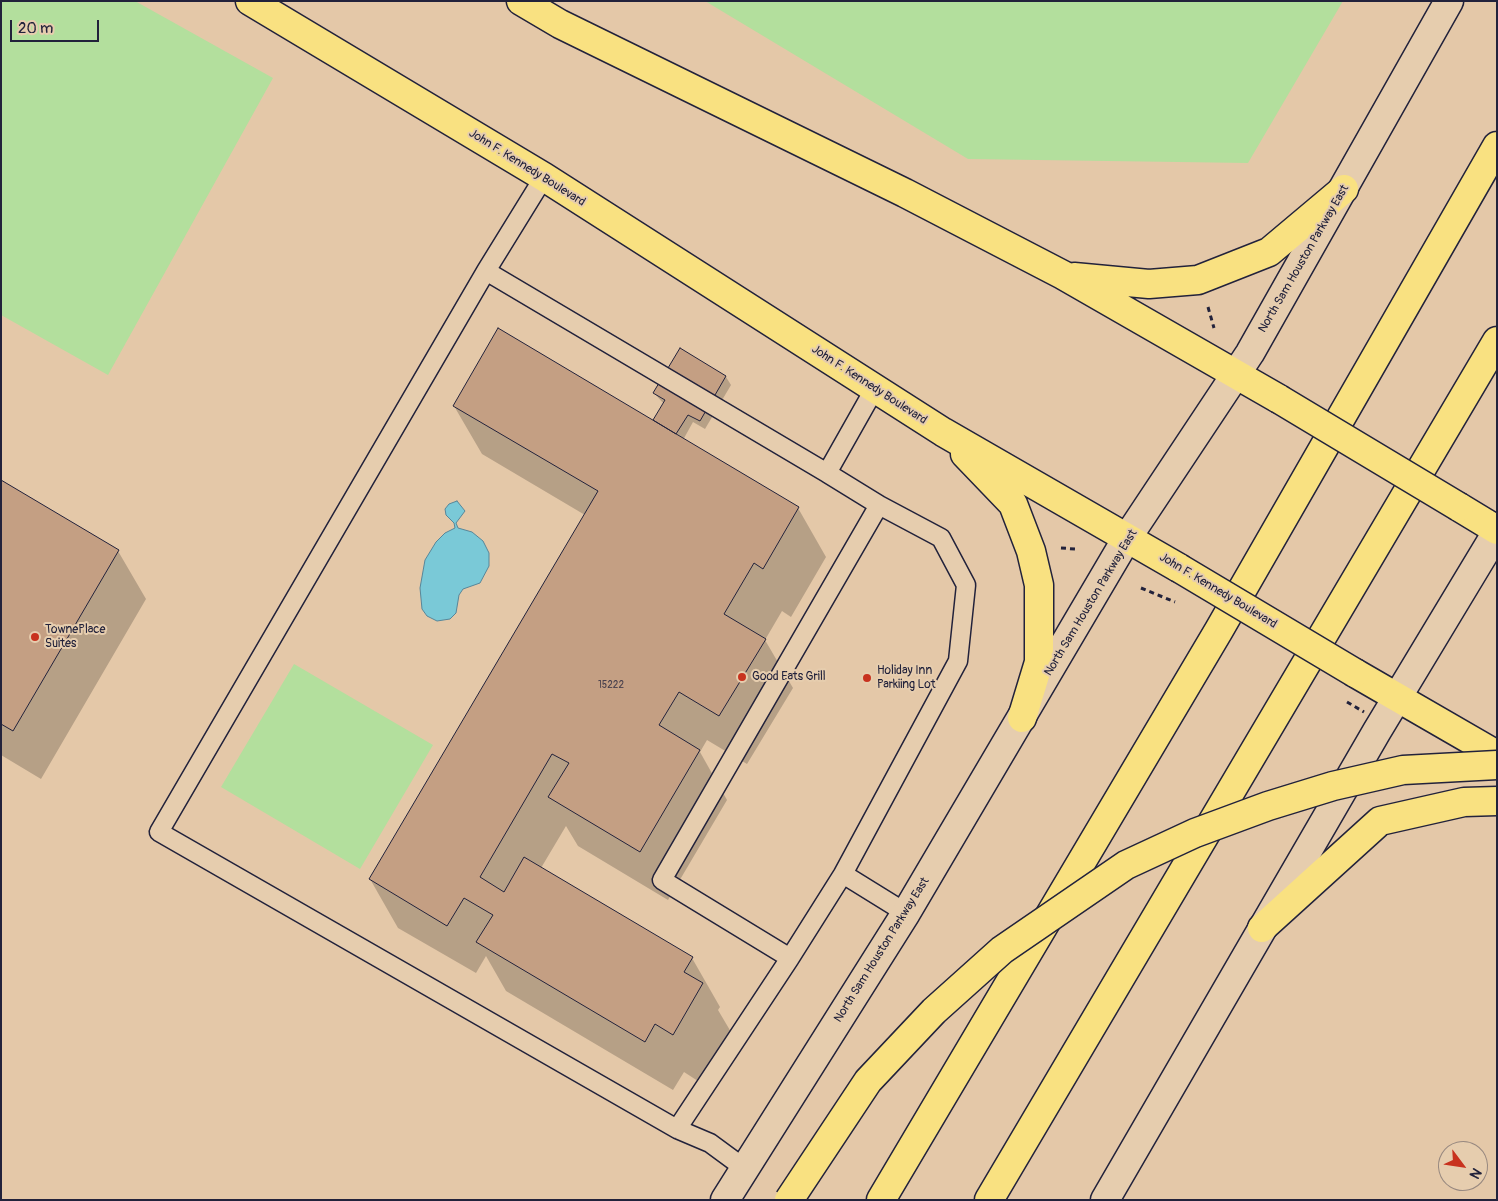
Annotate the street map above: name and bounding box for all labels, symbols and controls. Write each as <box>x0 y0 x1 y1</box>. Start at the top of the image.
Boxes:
scale bar <box>12 10 101 42</box>
text: 20 m <box>18 19 53 38</box>
street label: John F. Kennedy Boulevard <box>466 126 588 210</box>
street label: North Sam Houston Parkway East <box>1256 183 1352 335</box>
street label: John F. Kennedy Boulevard <box>809 342 929 428</box>
street label: North Sam Houston Parkway East <box>1042 527 1140 679</box>
street label: John F. Kennedy Boulevard <box>1157 550 1279 632</box>
place label: TownePlace Suites <box>45 623 105 651</box>
marker: TownePlace Suites <box>29 631 41 643</box>
place label: Holiday Inn Parkiing Lot <box>877 664 936 692</box>
place label: Good Eats Grill <box>752 670 826 684</box>
marker: Good Eats Grill <box>736 671 748 683</box>
marker: Holiday Inn Parkiing Lot <box>861 672 873 684</box>
house number: 15222 <box>598 679 624 691</box>
street label: North Sam Houston Parkway East <box>831 875 933 1025</box>
north arrow <box>1438 1141 1488 1191</box>
text: N <box>1466 1165 1485 1182</box>

